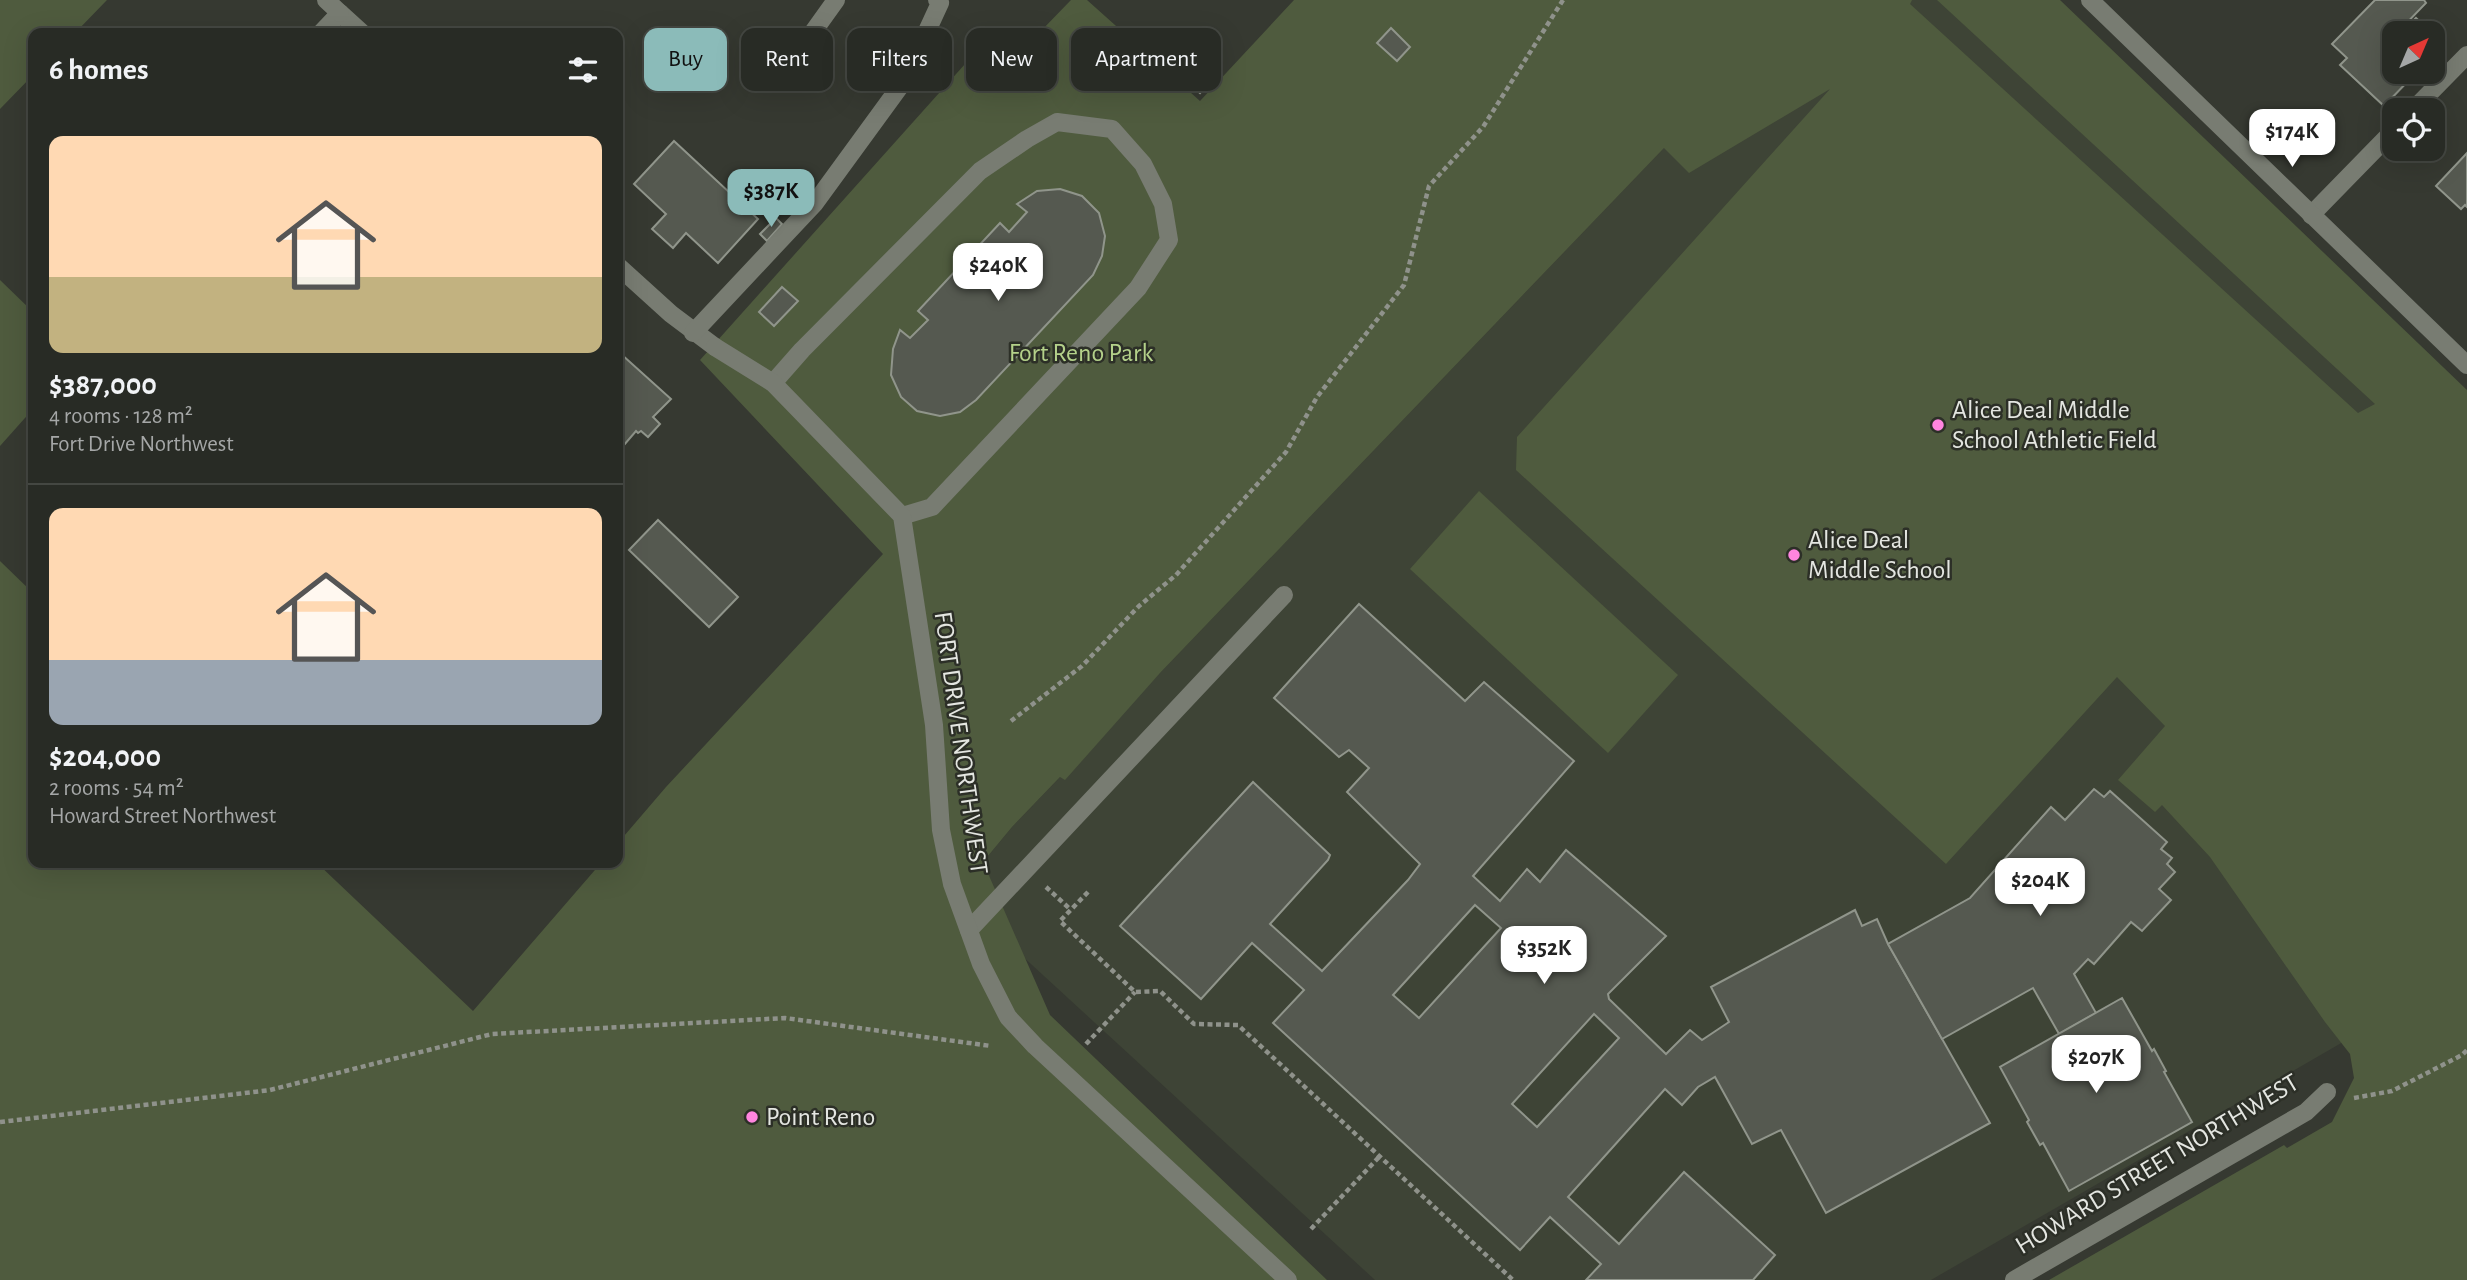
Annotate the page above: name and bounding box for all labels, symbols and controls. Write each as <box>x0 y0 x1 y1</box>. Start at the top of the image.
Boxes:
north arrow <box>2382 21 2445 84</box>
map controls <box>2382 21 2445 161</box>
chip: Buy <box>644 28 727 91</box>
chip: Rent <box>741 28 833 91</box>
chip: Filters <box>847 28 952 91</box>
chip: New <box>966 28 1057 91</box>
chip: Apartment <box>1071 28 1221 91</box>
icon: filters <box>564 51 602 89</box>
text: 6 homes <box>49 55 149 85</box>
button: locate <box>2382 98 2445 161</box>
pin: $174K <box>2243 110 2341 169</box>
text: $174K <box>2265 120 2319 143</box>
pin: $387K <box>722 170 820 229</box>
text: $387K <box>744 180 798 203</box>
icon: home <box>263 182 389 308</box>
pin: $240K <box>949 244 1047 303</box>
text: $240K <box>969 254 1027 277</box>
park label: Fort Reno Park <box>1009 340 1153 366</box>
text: $387,000 <box>49 370 157 400</box>
place label: Alice Deal Middle School Athletic Field <box>1952 397 2157 453</box>
text: 4 rooms · 128 m² <box>49 405 193 428</box>
marker: Alice Deal Middle School Athletic Field <box>1930 417 1946 433</box>
text: Fort Drive Northwest <box>49 433 234 456</box>
place label: Alice Deal Middle School <box>1808 527 1952 583</box>
marker: Alice Deal Middle School <box>1786 547 1802 563</box>
icon: home <box>263 554 389 680</box>
street label: FORT DRIVE NORTHWEST <box>930 610 992 876</box>
text: $204,000 <box>49 742 161 772</box>
text: 2 rooms · 54 m² <box>49 777 184 800</box>
text: Howard Street Northwest <box>49 805 276 828</box>
pin: $204K <box>1991 858 2089 918</box>
text: $204K <box>2011 869 2069 892</box>
pin: $352K <box>1495 926 1593 986</box>
text: $352K <box>1517 937 1571 960</box>
pin: $207K <box>2047 1036 2145 1095</box>
text: $207K <box>2068 1046 2124 1069</box>
street label: HOWARD STREET NORTHWEST <box>2011 1069 2303 1259</box>
place label: Point Reno <box>766 1104 875 1130</box>
marker: Point Reno <box>744 1109 760 1125</box>

